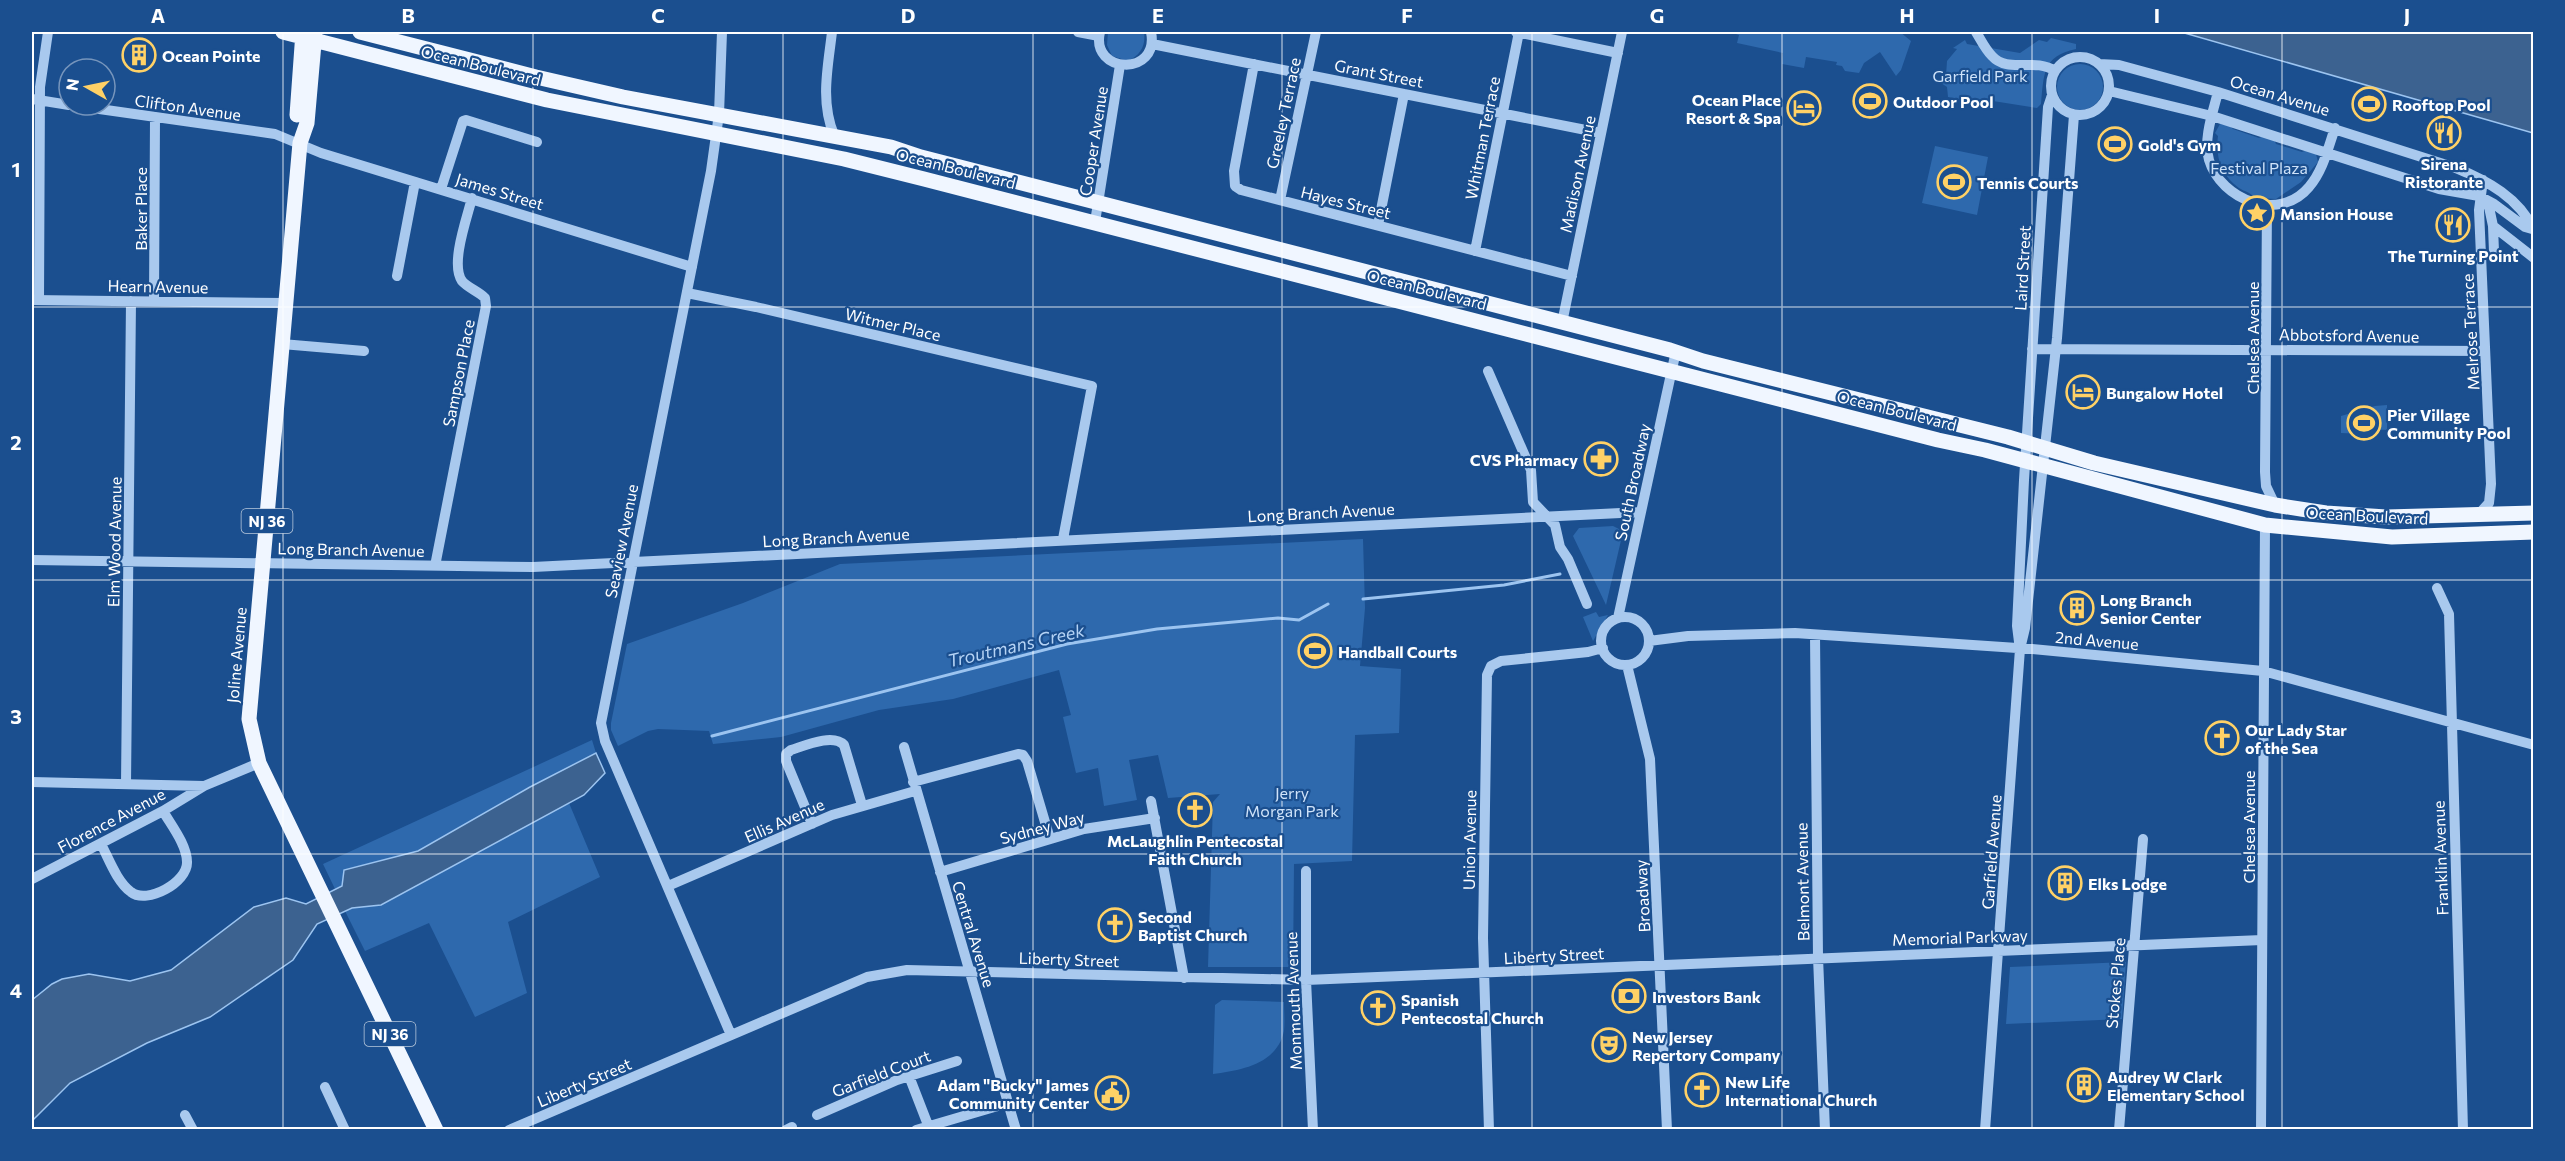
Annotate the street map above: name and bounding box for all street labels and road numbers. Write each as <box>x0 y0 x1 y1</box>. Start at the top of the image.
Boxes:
street label: Ocean Boulevard <box>419 41 543 89</box>
street label: Grant Street <box>1333 55 1426 91</box>
street label: Greeley Terrace <box>1262 56 1304 170</box>
street label: Ocean Avenue <box>2228 71 2332 119</box>
street label: Whitman Terrace <box>1461 75 1503 201</box>
street label: Cooper Avenue <box>1075 85 1111 197</box>
street label: Clifton Avenue <box>134 90 242 124</box>
street label: Madison Avenue <box>1555 114 1599 234</box>
street label: Ocean Boulevard <box>894 144 1018 192</box>
street label: Baker Place <box>131 167 150 251</box>
street label: James Street <box>454 169 547 214</box>
street label: Hayes Street <box>1299 182 1393 222</box>
street label: Laird Street <box>2010 224 2034 311</box>
street label: Ocean Boulevard <box>1365 265 1489 313</box>
street label: Melrose Terrace <box>2457 273 2483 391</box>
street label: Hearn Avenue <box>107 276 209 296</box>
street label: Chelsea Avenue <box>2243 281 2262 395</box>
street label: Witmer Place <box>843 304 943 344</box>
street label: Sampson Place <box>438 318 478 428</box>
street label: Abbotsford Avenue <box>2279 324 2419 346</box>
street label: Ocean Boulevard <box>1835 386 1959 434</box>
street label: South Broadway <box>1610 422 1654 542</box>
street label: Elm Wood Avenue <box>103 477 125 607</box>
street label: Seaview Avenue <box>601 482 641 600</box>
street label: Long Branch Avenue <box>1247 499 1395 525</box>
street label: Ocean Boulevard <box>2305 502 2429 528</box>
road number: NJ 36 <box>242 509 292 533</box>
street label: Long Branch Avenue <box>762 524 910 550</box>
street label: Long Branch Avenue <box>277 538 425 560</box>
street label: Joline Avenue <box>222 606 250 704</box>
street label: 2nd Avenue <box>2054 627 2140 653</box>
street label: Chelsea Avenue <box>2239 770 2258 884</box>
street label: Florence Avenue <box>54 784 168 856</box>
street label: Union Avenue <box>1459 790 1479 890</box>
street label: Ellis Avenue <box>741 794 827 846</box>
street label: Garfield Avenue <box>1978 794 2004 910</box>
street label: Franklin Avenue <box>2428 800 2452 916</box>
street label: Sydney Way <box>998 807 1086 847</box>
street label: Belmont Avenue <box>1791 823 1813 941</box>
street label: Broadway <box>1631 859 1653 933</box>
street label: Central Avenue <box>949 879 999 989</box>
street label: Memorial Parkway <box>1892 925 2028 949</box>
street label: Monmouth Avenue <box>1281 931 1305 1071</box>
street label: Stokes Place <box>2102 937 2128 1029</box>
street label: Liberty Street <box>1503 943 1605 967</box>
street label: Liberty Street <box>1018 948 1120 970</box>
road number: NJ 36 <box>364 1022 416 1046</box>
street label: Garfield Court <box>829 1045 933 1101</box>
street label: Liberty Street <box>534 1053 634 1110</box>

